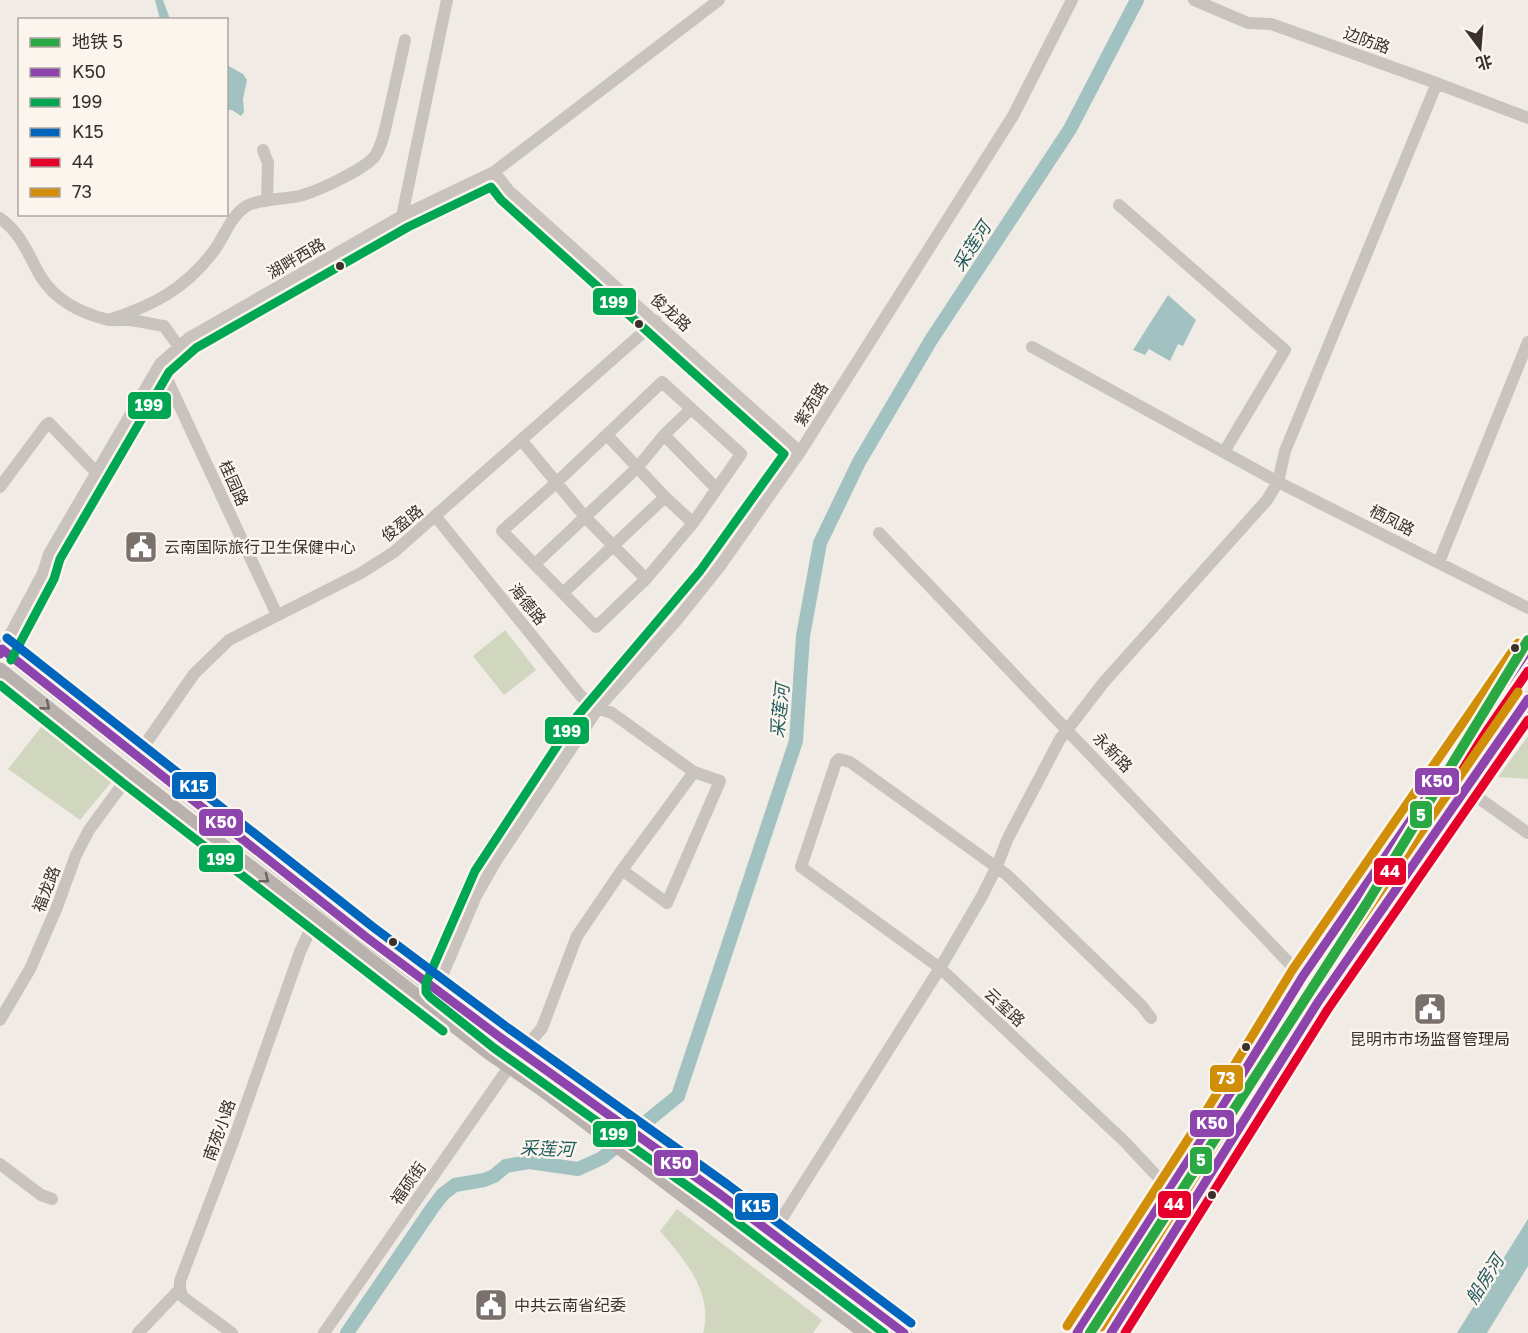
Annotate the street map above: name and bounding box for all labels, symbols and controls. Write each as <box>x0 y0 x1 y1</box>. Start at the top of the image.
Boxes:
legend <box>18 18 228 216</box>
north arrow <box>1450 18 1510 78</box>
street label: 边防路 <box>1341 22 1393 58</box>
text: 地铁 5 <box>72 30 123 52</box>
text: 北 <box>1474 51 1495 74</box>
text: K50 <box>72 60 106 82</box>
text: 199 <box>72 90 103 112</box>
text: K15 <box>72 120 104 142</box>
text: 44 <box>72 150 94 172</box>
text: 73 <box>72 180 92 202</box>
water label: 采莲河 <box>947 215 997 275</box>
street label: 湖畔西路 <box>263 233 329 283</box>
unlabelled marker <box>334 260 346 272</box>
line badge: 199 <box>592 287 637 316</box>
street label: 俊龙路 <box>646 289 696 335</box>
text: 199 <box>600 292 628 312</box>
unlabelled marker <box>633 318 645 330</box>
street label: 紫苑路 <box>790 378 832 430</box>
line badge: 199 <box>127 391 172 420</box>
text: 199 <box>135 395 163 415</box>
street label: 桂园路 <box>215 457 253 509</box>
street label: 俊盈路 <box>377 500 427 546</box>
street label: 栖凤路 <box>1366 500 1418 540</box>
public building icon: 云南国际旅行卫生保健中心 <box>123 529 159 565</box>
place label: 云南国际旅行卫生保健中心 <box>164 537 356 557</box>
street label: 海德路 <box>505 579 551 629</box>
unlabelled marker <box>1509 642 1521 654</box>
water label: 采莲河 <box>765 680 793 739</box>
one-way arrow <box>39 699 50 710</box>
line badge: 199 <box>544 716 590 745</box>
text: 199 <box>553 721 581 741</box>
street label: 永新路 <box>1089 728 1137 776</box>
line badge: K50 <box>1414 767 1460 796</box>
line badge: K15 <box>171 771 217 800</box>
text: K50 <box>1421 771 1453 791</box>
text: K15 <box>179 776 209 796</box>
line badge: 5 <box>1409 800 1433 829</box>
text: 5 <box>1416 805 1426 825</box>
line badge: K50 <box>198 808 244 837</box>
text: K50 <box>205 812 237 832</box>
line badge: 199 <box>198 844 244 873</box>
text: 199 <box>207 849 235 869</box>
line badge: 44 <box>1373 857 1407 886</box>
text: 44 <box>1380 861 1400 881</box>
street label: 福龙路 <box>28 863 64 915</box>
one-way arrow <box>259 871 270 882</box>
unlabelled marker <box>387 936 399 948</box>
street label: 云玺路 <box>981 983 1029 1031</box>
public building icon: 昆明市市场监督管理局 <box>1412 991 1448 1027</box>
place label: 昆明市市场监督管理局 <box>1350 1029 1510 1049</box>
unlabelled marker <box>1240 1041 1252 1053</box>
line badge: 73 <box>1209 1064 1244 1093</box>
text: 73 <box>1217 1068 1235 1088</box>
street label: 南苑小路 <box>199 1097 239 1163</box>
line badge: K50 <box>1189 1109 1235 1138</box>
text: K50 <box>1196 1113 1228 1133</box>
line badge: 199 <box>592 1120 637 1148</box>
text: 199 <box>600 1124 628 1144</box>
water label: 采莲河 <box>520 1136 577 1160</box>
line badge: 5 <box>1189 1146 1213 1175</box>
line badge: K50 <box>653 1149 699 1177</box>
text: 5 <box>1196 1150 1206 1170</box>
text: K50 <box>660 1153 692 1173</box>
street label: 福硕街 <box>386 1158 430 1208</box>
unlabelled marker <box>1206 1189 1218 1201</box>
line badge: 44 <box>1157 1190 1192 1219</box>
line badge: K15 <box>734 1192 779 1221</box>
text: 44 <box>1164 1194 1184 1214</box>
text: K15 <box>741 1196 771 1216</box>
water label: 船房河 <box>1460 1248 1510 1308</box>
public building icon: 中共云南省纪委 <box>473 1287 509 1323</box>
place label: 中共云南省纪委 <box>514 1295 626 1315</box>

